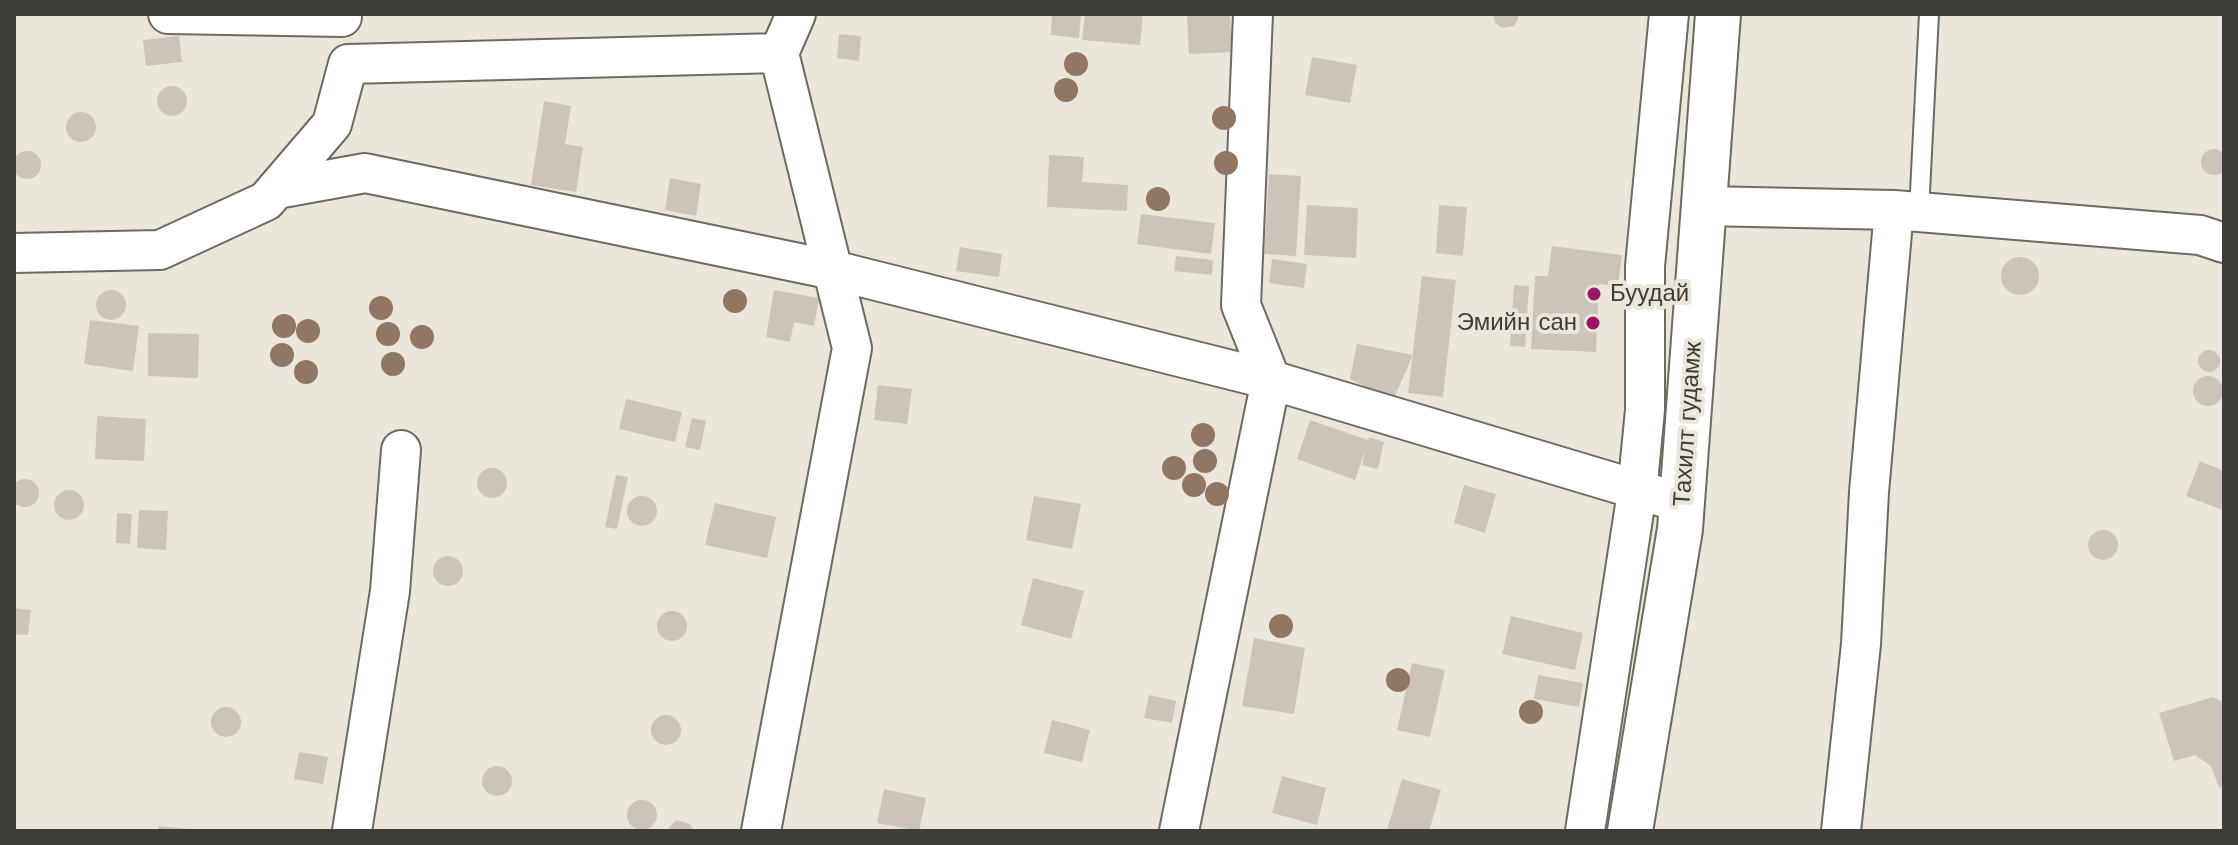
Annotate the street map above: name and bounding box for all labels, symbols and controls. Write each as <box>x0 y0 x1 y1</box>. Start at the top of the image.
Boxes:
place label: Буудай <box>1610 280 1689 308</box>
marker: Буудай <box>1585 285 1603 303</box>
place label: Эмийн сан <box>1457 309 1577 337</box>
marker: Эмийн сан <box>1584 314 1602 332</box>
street label: Тахилт гудамж <box>1668 341 1708 507</box>

